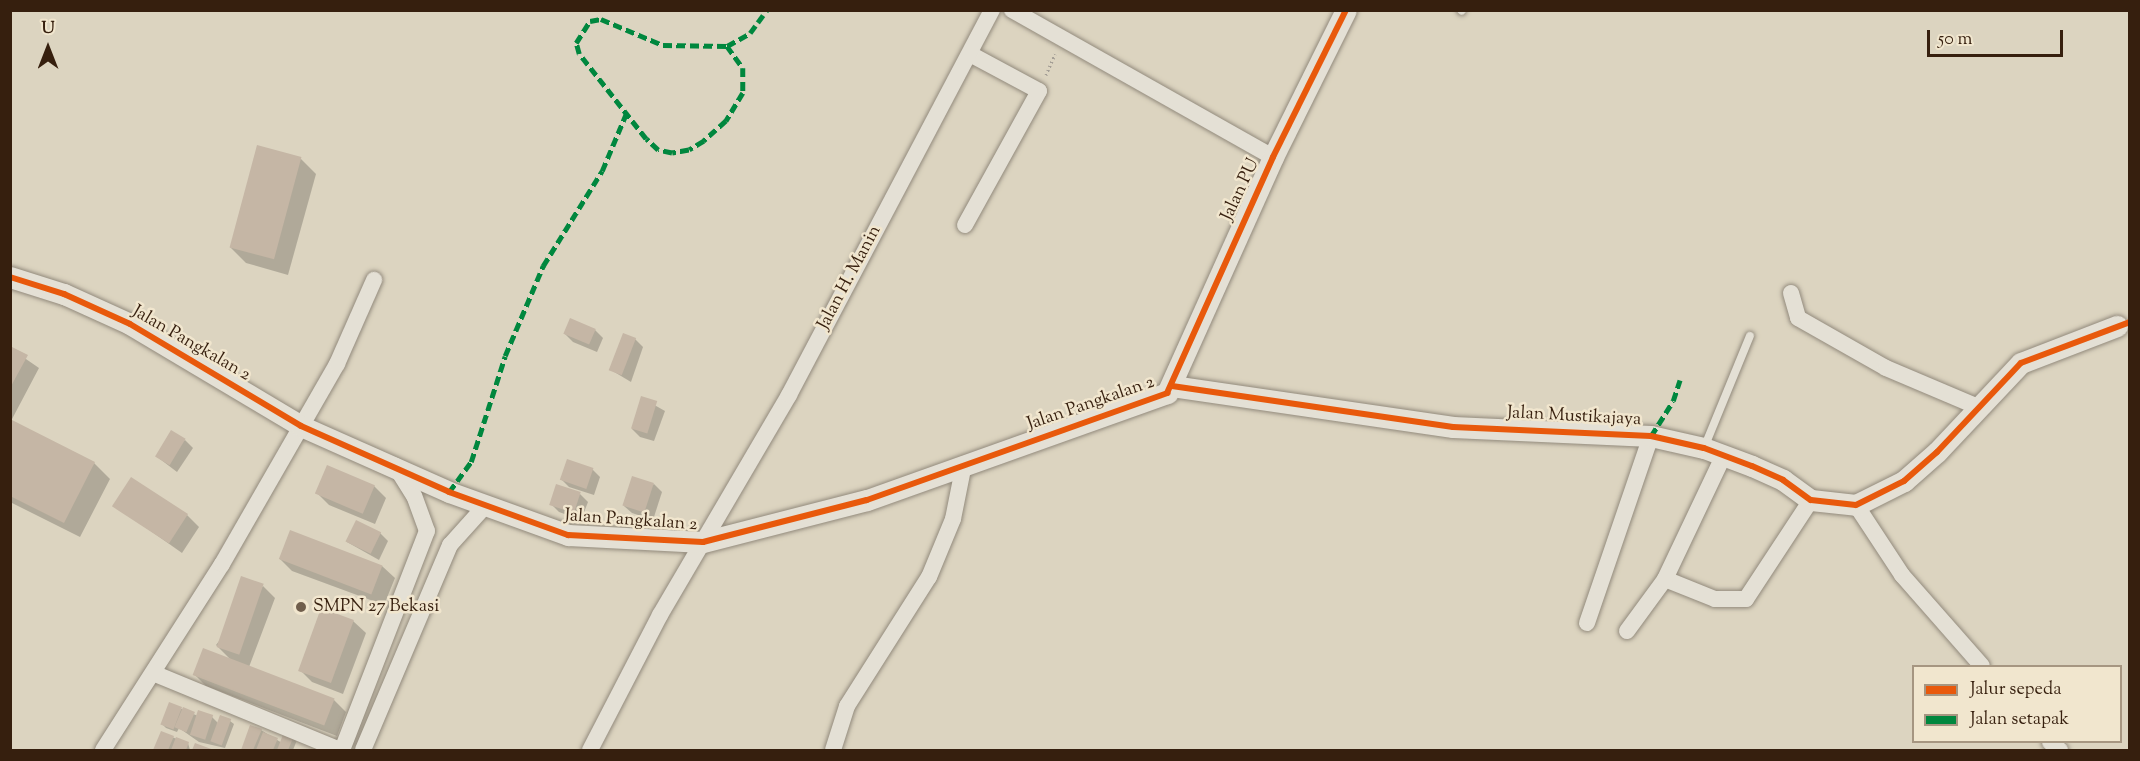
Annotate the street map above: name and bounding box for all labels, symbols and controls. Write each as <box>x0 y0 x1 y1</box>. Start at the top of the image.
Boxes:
north arrow <box>18 18 78 78</box>
text: U <box>41 18 55 41</box>
scale bar <box>1930 18 2066 56</box>
text: 50 m <box>1938 27 1972 53</box>
street label: Jalan PU <box>1217 155 1265 225</box>
street label: Jalan H. Manin <box>813 222 887 334</box>
street label: Jalan Pangkalan 2 <box>128 301 254 387</box>
street label: Jalan Pangkalan 2 <box>1025 372 1157 436</box>
street label: Jalan Mustikajaya <box>1506 403 1642 431</box>
street label: Jalan Pangkalan 2 <box>564 506 698 536</box>
place label: SMPN 27 Bekasi <box>313 596 439 618</box>
marker: SMPN 27 Bekasi <box>294 600 308 614</box>
legend <box>1912 665 2122 743</box>
text: Jalur sepeda <box>1970 677 2061 703</box>
text: Jalan setapak <box>1970 707 2069 733</box>

